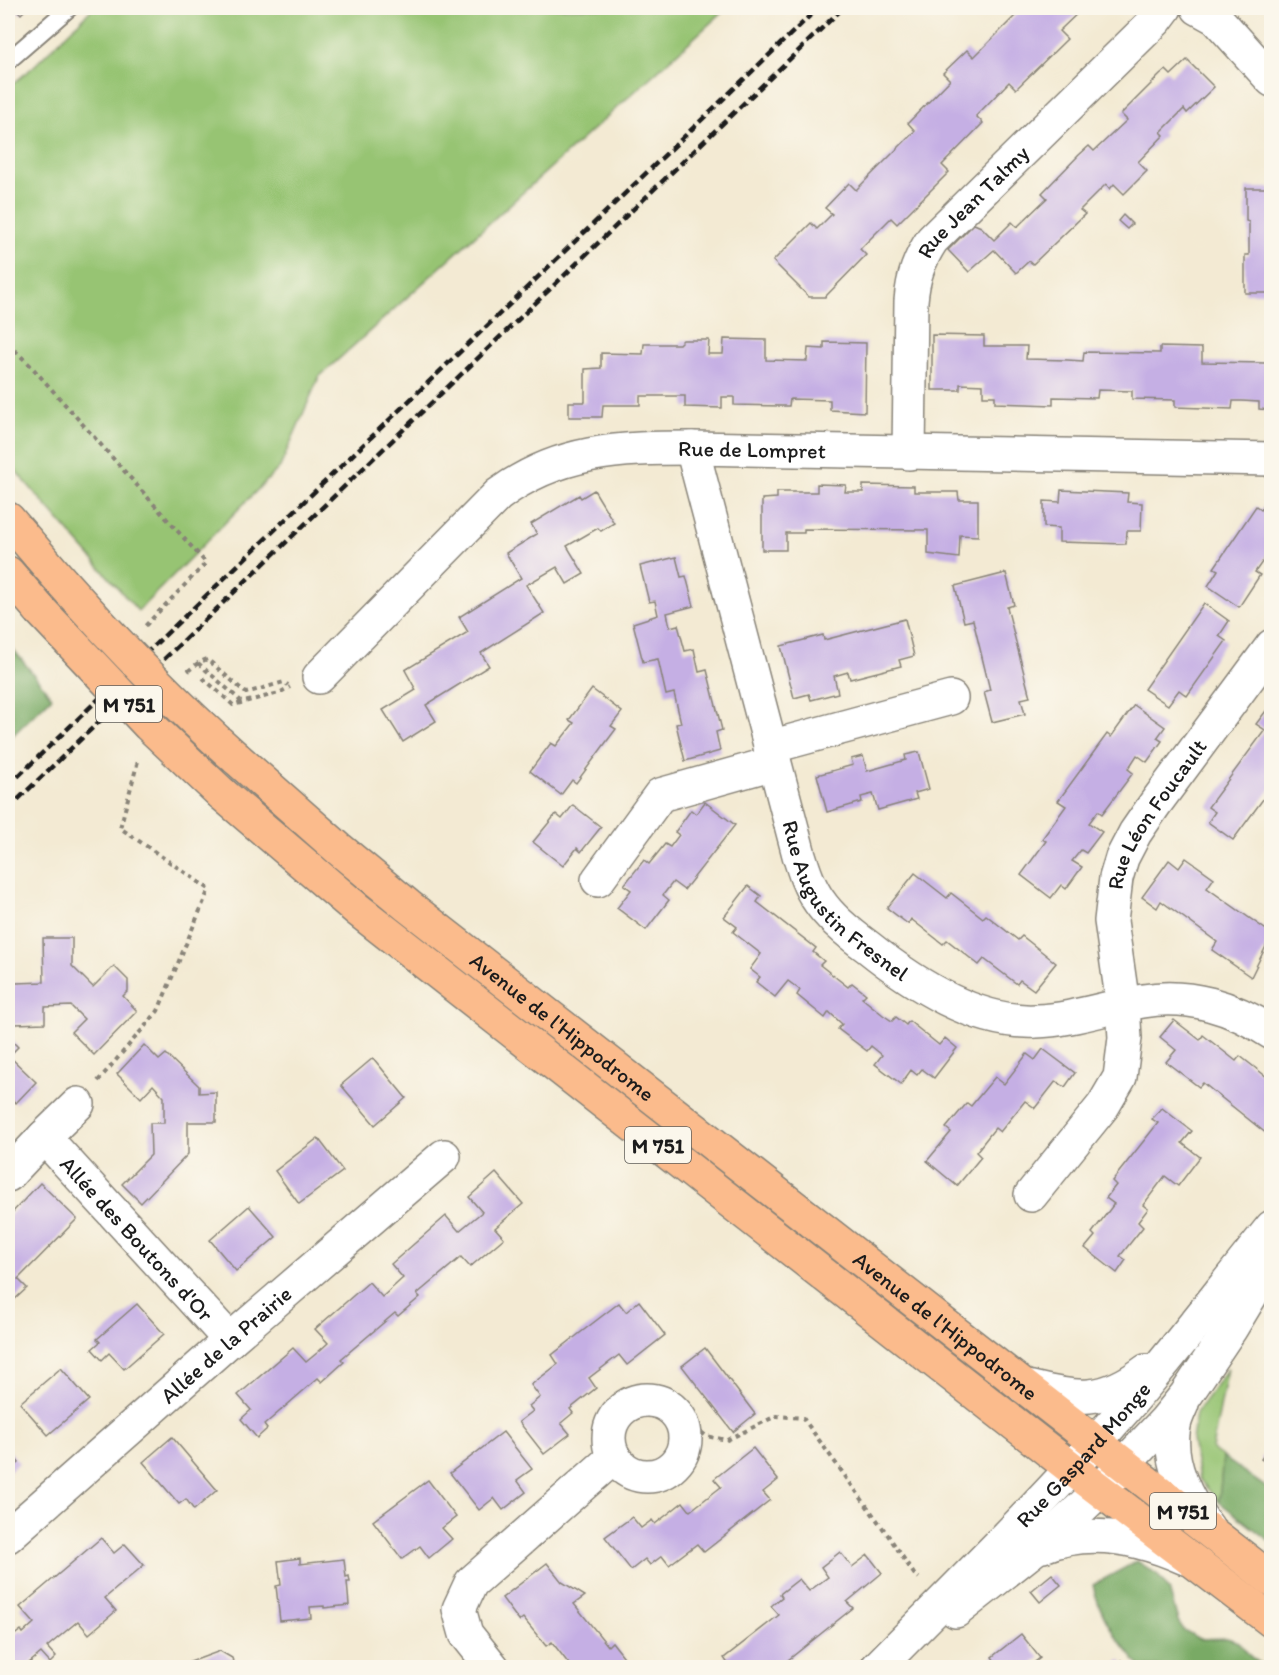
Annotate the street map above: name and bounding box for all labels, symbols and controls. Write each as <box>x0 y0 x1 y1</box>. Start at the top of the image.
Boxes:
street label: Rue Jean Talmy <box>911 139 1035 263</box>
street label: Rue de Lompret <box>678 434 826 464</box>
road number: M 751 <box>96 686 162 722</box>
street label: Rue Léon Foucault <box>1101 733 1212 891</box>
street label: Rue Augustin Fresnel <box>777 817 914 987</box>
street label: Avenue de l'Hippodrome <box>465 946 660 1107</box>
road number: M 751 <box>625 1127 691 1163</box>
street label: Allée des Boutons d'Or <box>55 1150 220 1327</box>
street label: Avenue de l'Hippodrome <box>848 1245 1044 1406</box>
street label: Allée de la Prairie <box>155 1280 297 1409</box>
street label: Rue Gaspard Monge <box>1010 1376 1156 1533</box>
road number: M 751 <box>1150 1493 1216 1529</box>

